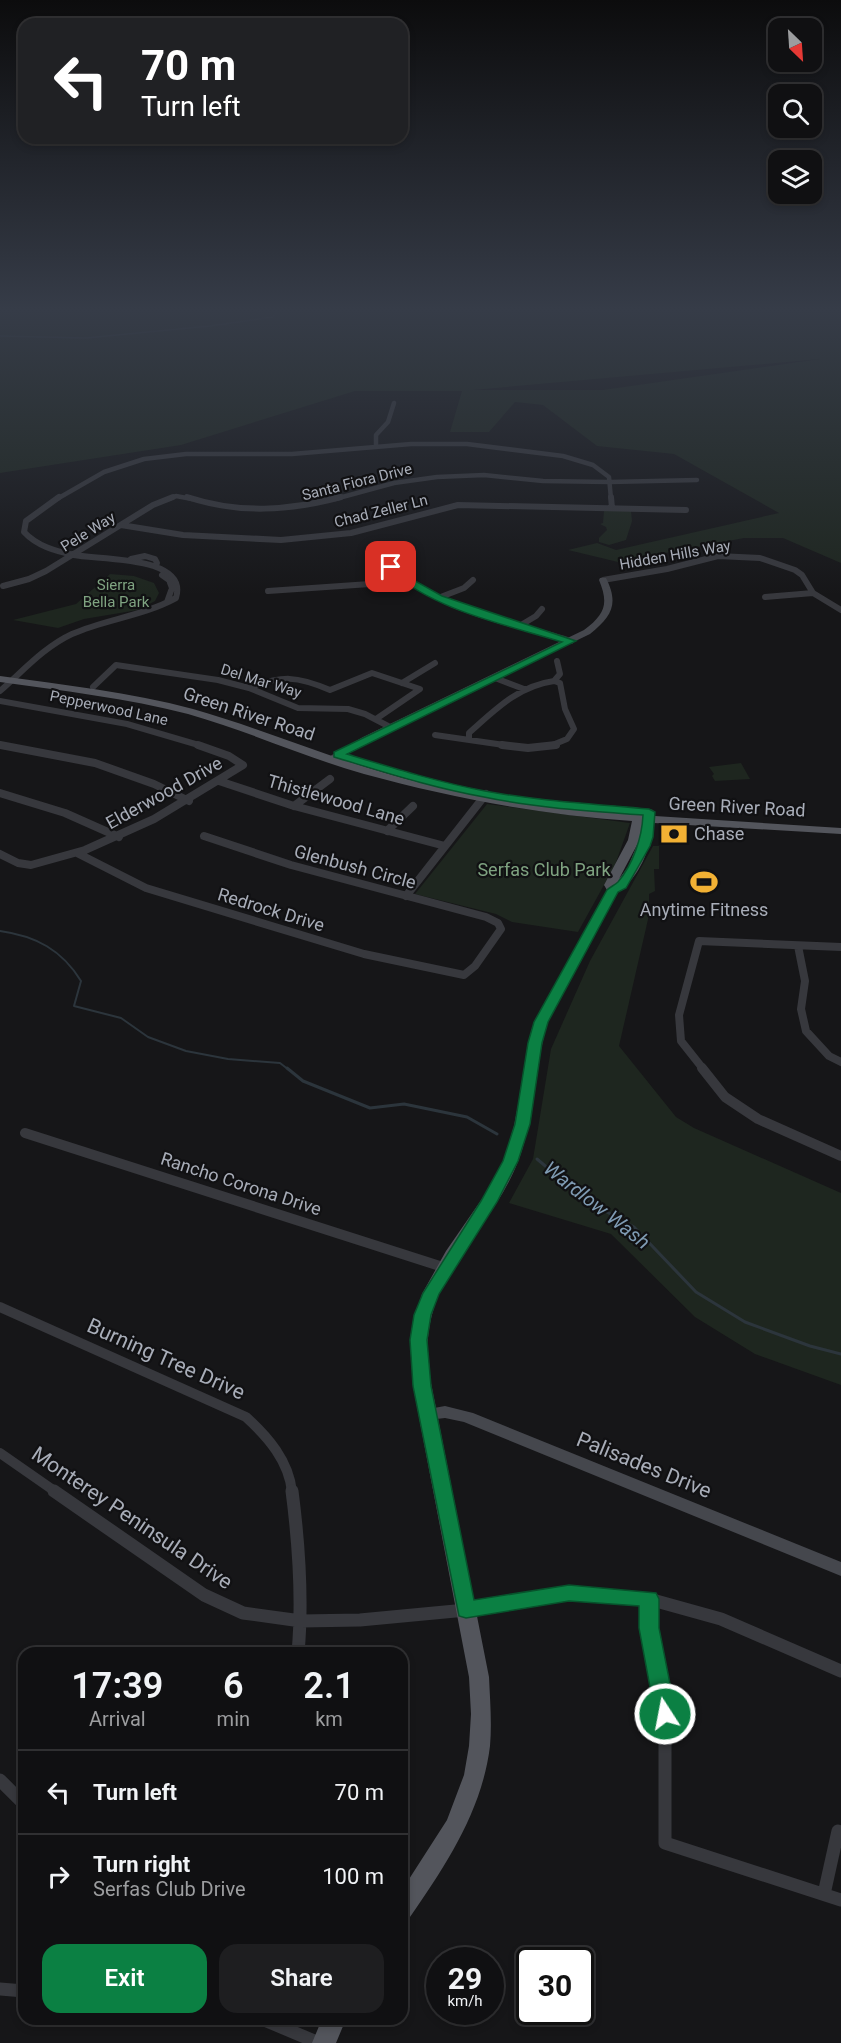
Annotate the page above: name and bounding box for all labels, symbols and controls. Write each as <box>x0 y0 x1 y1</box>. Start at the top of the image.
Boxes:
north arrow <box>768 18 822 72</box>
map controls <box>768 18 822 204</box>
text: 70 m <box>141 41 236 90</box>
icon: left <box>42 42 120 120</box>
button: search <box>768 84 822 138</box>
text: Turn left <box>141 91 241 123</box>
button: layers <box>768 150 822 204</box>
street label: Santa Fiora Drive <box>300 460 414 504</box>
street label: Chad Zeller Ln <box>332 491 430 531</box>
street label: Pele Way <box>57 508 119 556</box>
street label: Hidden Hills Way <box>618 536 732 574</box>
pin <box>365 541 416 592</box>
icon: arrive <box>374 550 407 583</box>
park label: Sierra Bella Park <box>83 576 150 611</box>
street label: Del Mar Way <box>218 660 304 702</box>
street label: Green River Road <box>181 682 318 745</box>
street label: Pepperwood Lane <box>48 687 170 729</box>
street label: Elderwood Drive <box>102 752 226 833</box>
street label: Thistlewood Lane <box>265 770 407 829</box>
street label: Green River Road <box>668 792 806 821</box>
bank icon: Chase <box>659 819 689 849</box>
place label: Chase <box>694 823 744 844</box>
street label: Glenbush Circle <box>292 840 418 893</box>
park label: Serfas Club Park <box>477 859 611 880</box>
sports icon: Anytime Fitness <box>689 867 719 897</box>
street label: Redrock Drive <box>215 883 327 936</box>
place label: Anytime Fitness <box>640 899 768 920</box>
street label: Rancho Corona Drive <box>158 1148 324 1219</box>
water label: Wardlow Wash <box>539 1156 655 1254</box>
street label: Burning Tree Drive <box>83 1313 249 1405</box>
street label: Palisades Drive <box>573 1427 715 1503</box>
street label: Monterey Peninsula Drive <box>27 1442 237 1594</box>
text: 17:39 <box>71 1665 163 1707</box>
text: 6 <box>223 1665 244 1707</box>
text: 2.1 <box>303 1665 355 1707</box>
position arrow <box>633 1682 697 1746</box>
text: Arrival <box>89 1707 146 1731</box>
text: min <box>217 1707 250 1731</box>
text: km <box>315 1707 343 1731</box>
icon: left <box>42 1776 75 1809</box>
text: Turn left <box>93 1780 177 1805</box>
text: 70 m <box>335 1780 384 1805</box>
text: Turn right <box>93 1852 190 1877</box>
icon: right <box>42 1860 75 1893</box>
text: 100 m <box>322 1864 384 1889</box>
text: Serfas Club Drive <box>93 1877 246 1901</box>
button: Exit <box>42 1944 207 2013</box>
button: Share <box>219 1944 384 2013</box>
speed limit sign: 30 <box>516 1947 594 2025</box>
text: 29 <box>448 1961 482 1996</box>
text: km/h <box>447 1992 483 2010</box>

